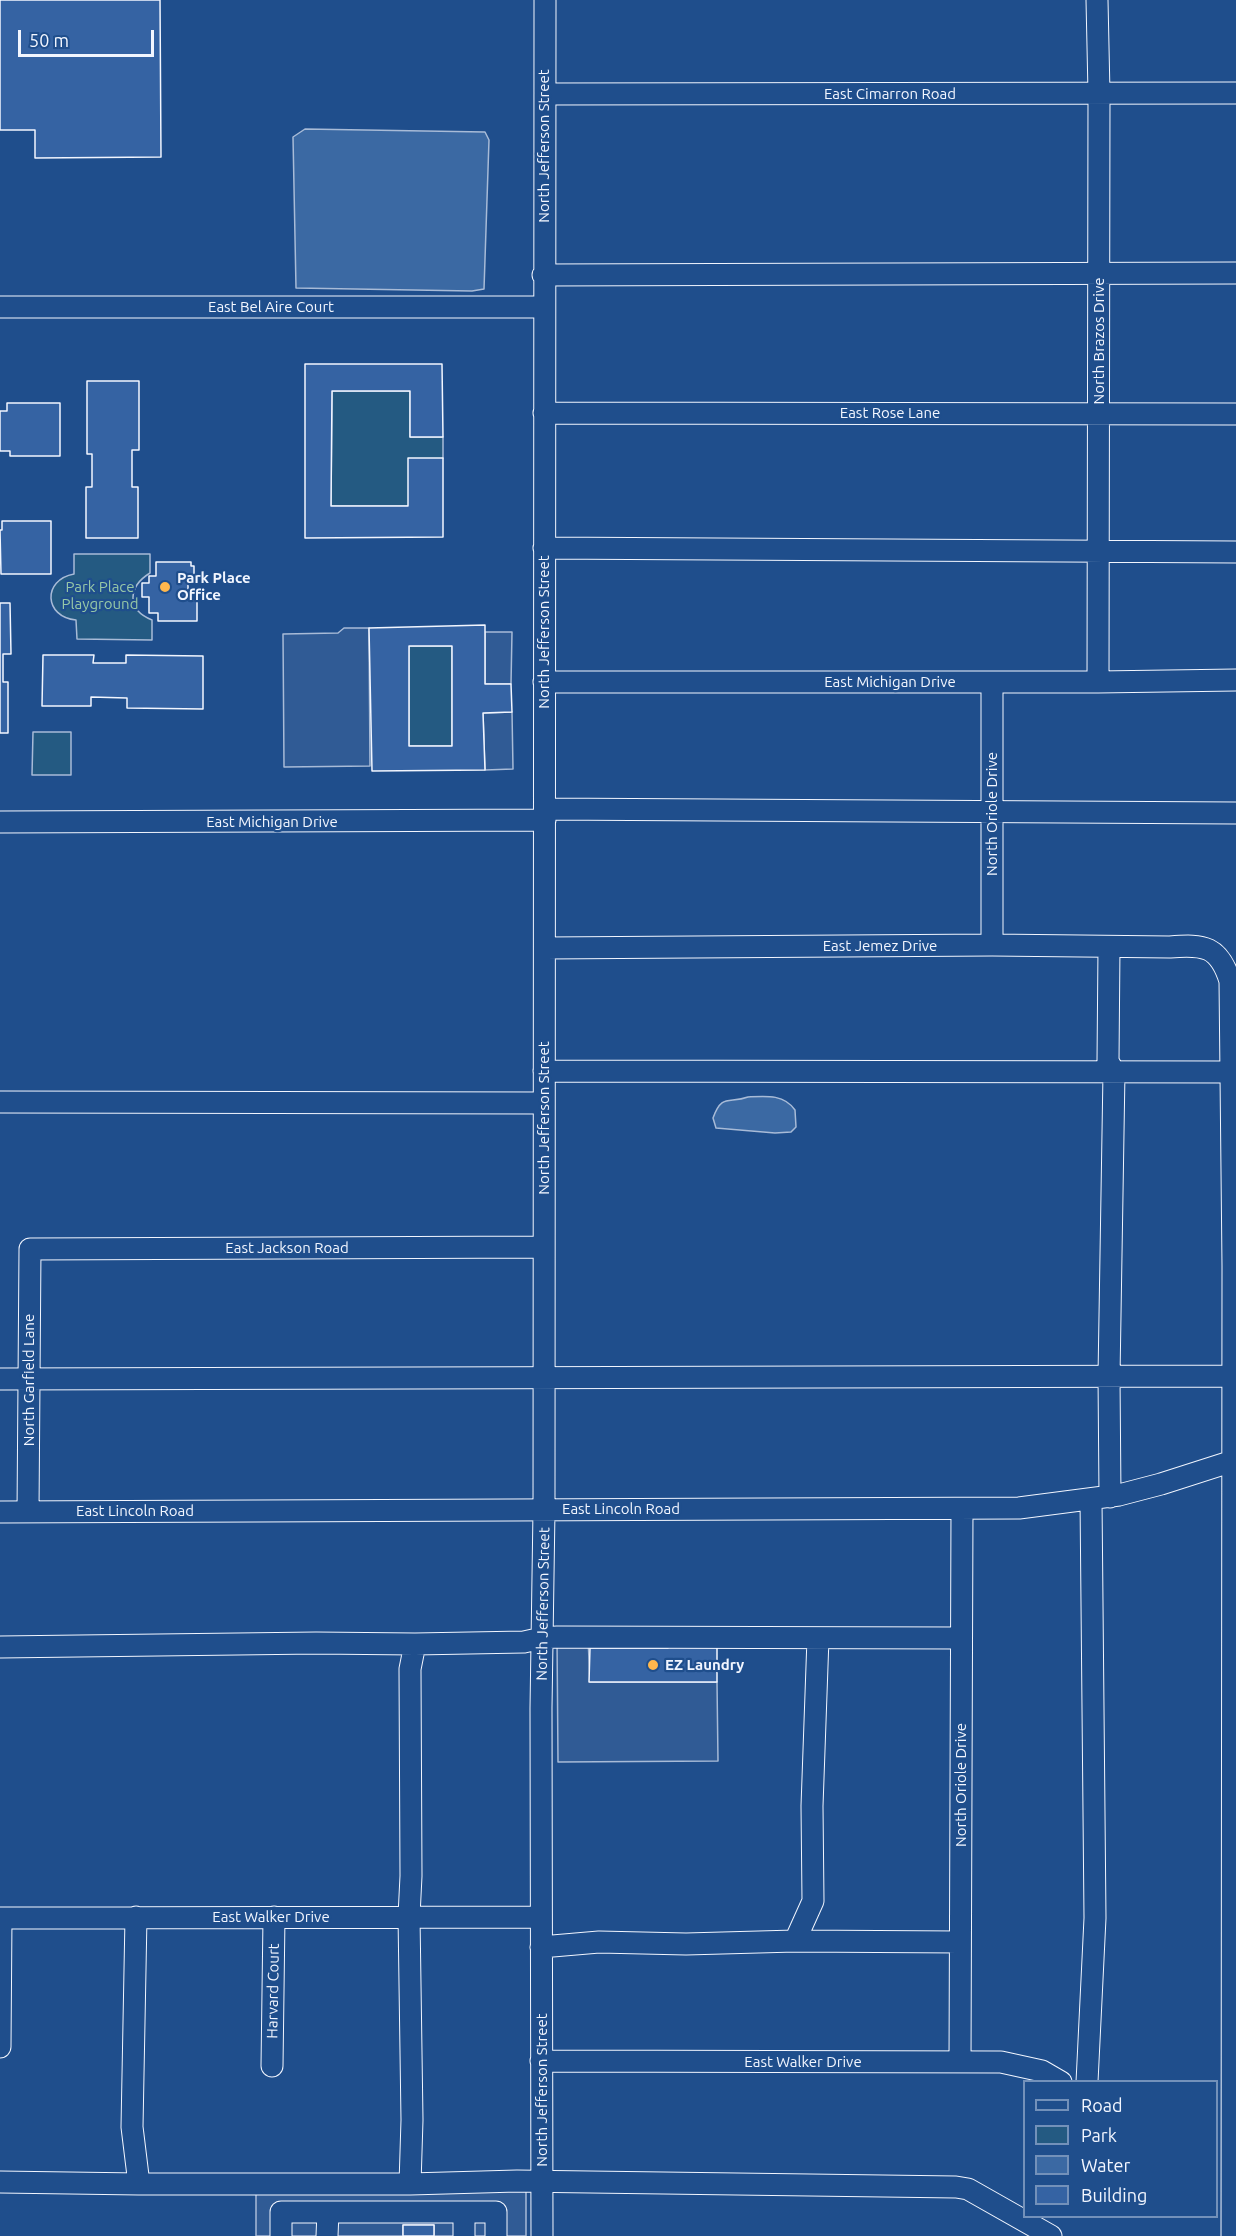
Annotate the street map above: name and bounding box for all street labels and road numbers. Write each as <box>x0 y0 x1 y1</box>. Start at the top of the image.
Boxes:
street label: North Jefferson Street <box>535 69 553 223</box>
street label: East Cimarron Road <box>824 85 956 103</box>
street label: North Brazos Drive <box>1090 278 1108 404</box>
street label: East Bel Aire Court <box>208 298 334 316</box>
street label: East Rose Lane <box>840 404 940 422</box>
street label: North Jefferson Street <box>535 555 553 709</box>
street label: East Michigan Drive <box>824 673 956 691</box>
street label: North Oriole Drive <box>983 752 1001 876</box>
street label: East Michigan Drive <box>206 813 338 831</box>
street label: East Jemez Drive <box>823 937 937 955</box>
street label: North Jefferson Street <box>535 1041 553 1195</box>
street label: East Jackson Road <box>225 1239 349 1257</box>
street label: North Garfield Lane <box>20 1314 38 1446</box>
street label: East Lincoln Road <box>562 1500 680 1518</box>
street label: East Lincoln Road <box>76 1502 194 1520</box>
street label: North Jefferson Street <box>533 1527 553 1681</box>
street label: North Oriole Drive <box>952 1723 970 1847</box>
street label: East Walker Drive <box>212 1908 330 1926</box>
street label: Harvard Court <box>263 1943 283 2039</box>
street label: North Jefferson Street <box>533 2013 551 2167</box>
street label: East Walker Drive <box>744 2053 862 2071</box>

